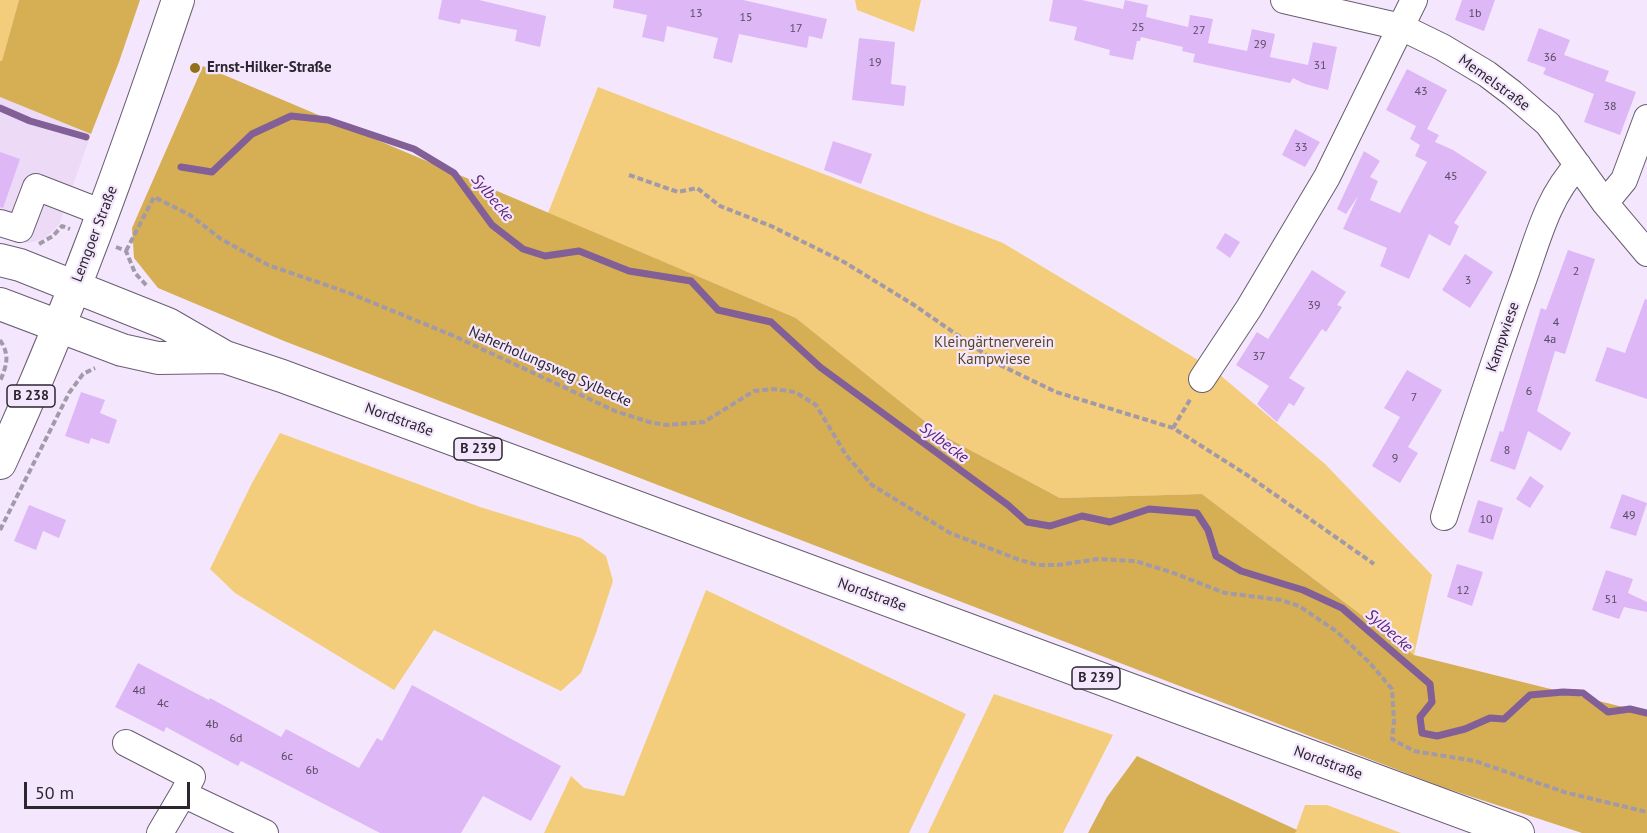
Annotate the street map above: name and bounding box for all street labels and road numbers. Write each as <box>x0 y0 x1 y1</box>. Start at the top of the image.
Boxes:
street label: Memelstraße <box>1455 51 1533 115</box>
street label: Lemgoer Straße <box>68 183 122 285</box>
street label: Kampwiese <box>1483 300 1523 374</box>
street label: Naherholungsweg Sylbecke <box>466 323 634 411</box>
road number: B 238 <box>7 385 55 407</box>
street label: Nordstraße <box>362 399 436 441</box>
road number: B 239 <box>454 438 502 460</box>
street label: Nordstraße <box>835 574 909 616</box>
road number: B 239 <box>1072 667 1120 689</box>
street label: Nordstraße <box>1291 742 1365 784</box>

